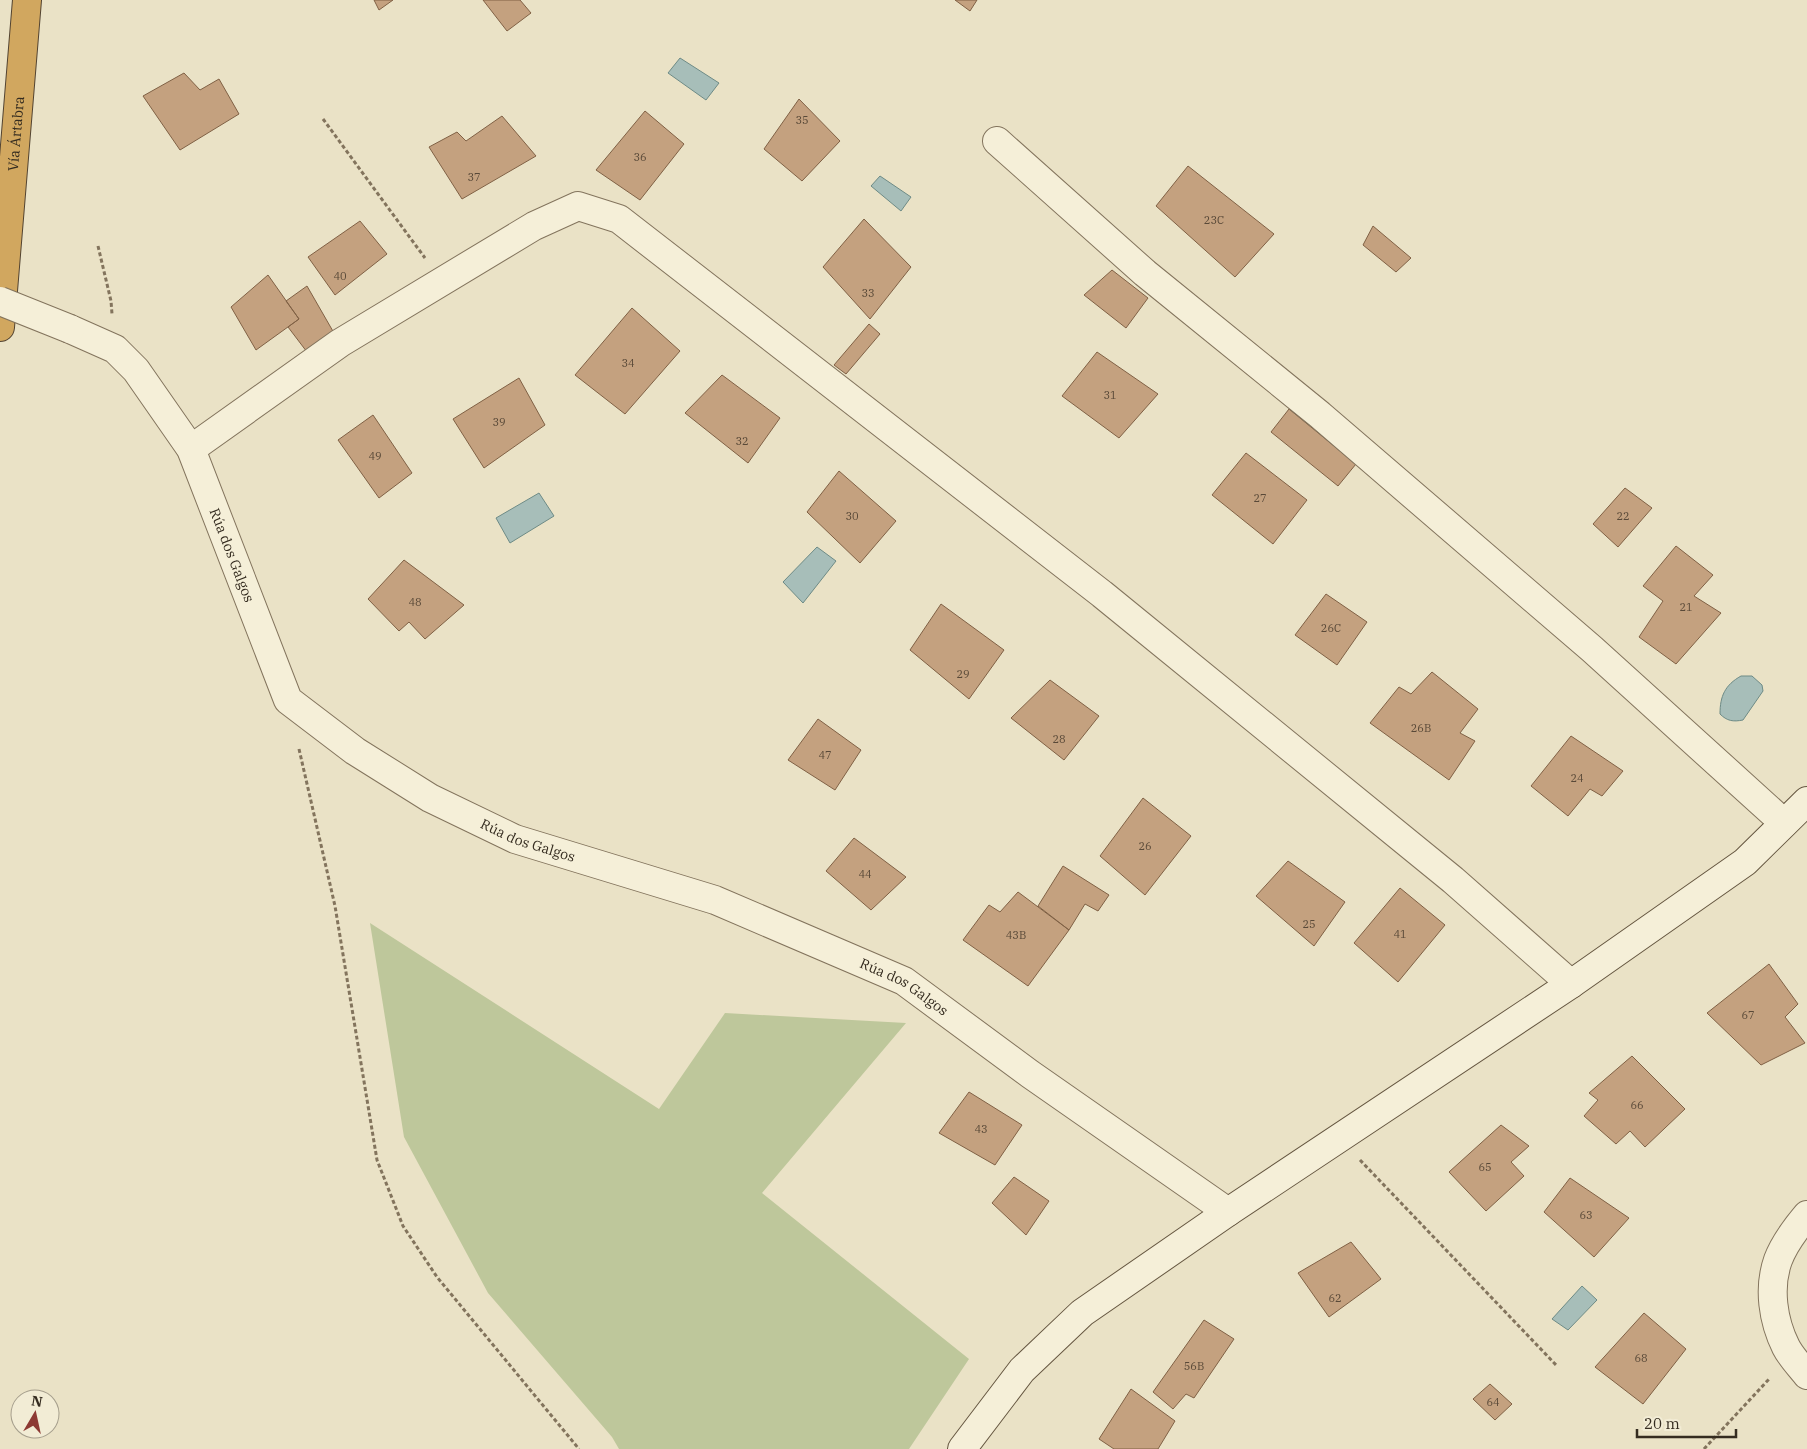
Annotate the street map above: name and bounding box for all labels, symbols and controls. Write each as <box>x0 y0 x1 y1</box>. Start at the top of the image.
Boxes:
street label: Vía Ártabra <box>4 95 28 172</box>
house number: 35 <box>795 113 809 127</box>
house number: 36 <box>633 150 647 164</box>
house number: 37 <box>467 170 481 184</box>
house number: 23C <box>1204 213 1224 227</box>
house number: 40 <box>333 269 347 283</box>
house number: 33 <box>861 286 875 300</box>
house number: 34 <box>621 356 635 370</box>
house number: 31 <box>1103 388 1117 402</box>
house number: 39 <box>492 415 506 429</box>
house number: 32 <box>735 434 749 448</box>
house number: 49 <box>368 449 382 463</box>
house number: 27 <box>1253 491 1267 505</box>
street label: Rúa dos Galgos <box>206 505 258 605</box>
house number: 30 <box>845 509 859 523</box>
house number: 22 <box>1616 509 1630 523</box>
house number: 48 <box>408 595 422 609</box>
house number: 21 <box>1679 600 1693 614</box>
house number: 26C <box>1321 621 1341 635</box>
house number: 29 <box>956 667 970 681</box>
house number: 26B <box>1411 721 1431 735</box>
house number: 28 <box>1052 732 1066 746</box>
house number: 47 <box>818 748 832 762</box>
house number: 24 <box>1570 771 1584 785</box>
street label: Rúa dos Galgos <box>478 815 578 866</box>
house number: 26 <box>1138 839 1152 853</box>
house number: 44 <box>858 867 872 881</box>
house number: 25 <box>1302 917 1316 931</box>
house number: 41 <box>1393 927 1407 941</box>
house number: 43B <box>1006 928 1026 942</box>
street label: Rúa dos Galgos <box>857 954 952 1020</box>
house number: 67 <box>1741 1008 1755 1022</box>
house number: 66 <box>1630 1098 1644 1112</box>
house number: 43 <box>974 1122 988 1136</box>
house number: 65 <box>1478 1160 1492 1174</box>
house number: 63 <box>1579 1208 1593 1222</box>
house number: 62 <box>1328 1291 1342 1305</box>
house number: 68 <box>1634 1351 1648 1365</box>
house number: 56B <box>1184 1359 1204 1373</box>
north arrow <box>10 1389 60 1439</box>
text: N <box>30 1391 44 1411</box>
house number: 64 <box>1486 1395 1500 1409</box>
scale bar <box>1637 1406 1736 1438</box>
text: 20 m <box>1644 1414 1680 1433</box>

